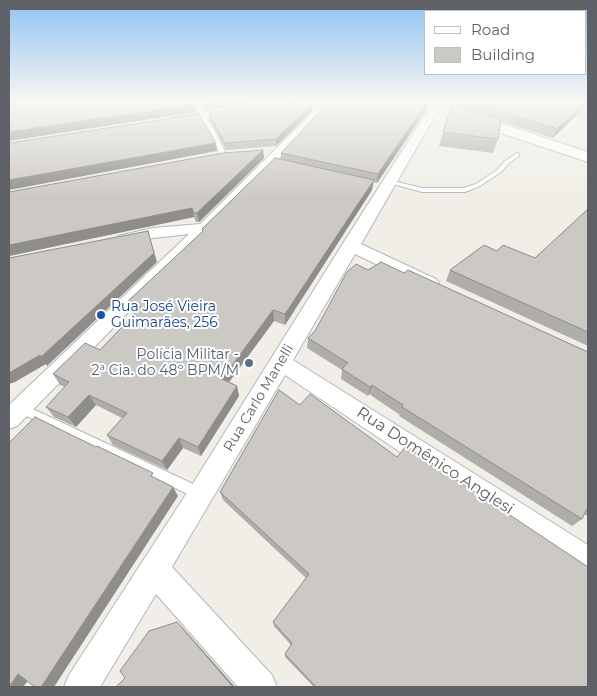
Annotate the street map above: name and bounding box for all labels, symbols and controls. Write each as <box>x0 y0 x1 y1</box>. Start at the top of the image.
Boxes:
legend <box>424 10 587 75</box>
text: Road <box>471 20 510 39</box>
text: Building <box>471 45 535 64</box>
place label: Rua José Vieira Guimarães, 256 <box>111 299 218 332</box>
marker: Rua José Vieira Guimarães, 256 <box>95 309 107 321</box>
street label: Rua Carlo Manelli <box>220 341 298 455</box>
place label: Polícia Militar - 2ª Cia. do 48º BPM/M <box>91 347 239 380</box>
marker: Polícia Militar - 2ª Cia. do 48º BPM/M <box>243 357 255 369</box>
street label: Rua Domênico Anglesi <box>353 403 517 519</box>

